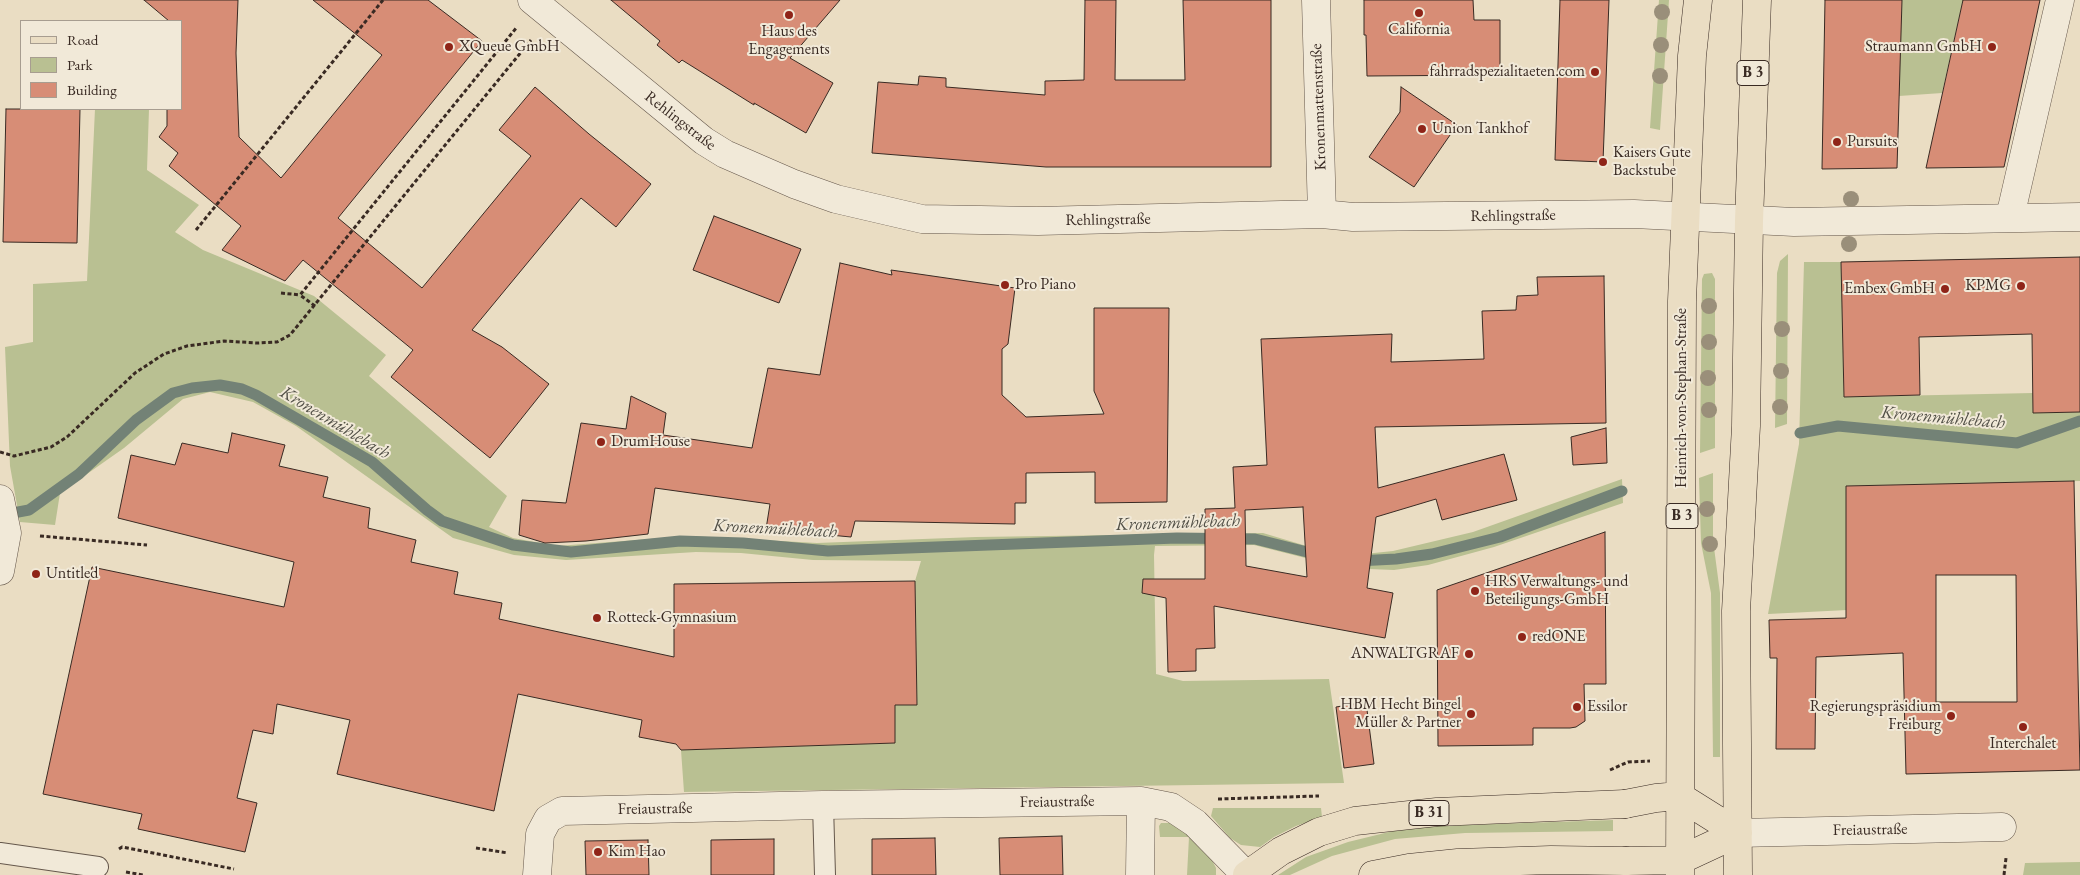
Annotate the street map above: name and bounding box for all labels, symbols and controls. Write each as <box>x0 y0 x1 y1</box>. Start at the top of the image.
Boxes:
marker: California <box>1413 7 1425 19</box>
marker: Haus des Engagements <box>783 9 795 21</box>
legend <box>20 20 182 110</box>
place label: California <box>1388 20 1450 40</box>
place label: Haus des Engagements <box>748 22 830 60</box>
text: Road <box>67 30 98 49</box>
place label: XQueue GmbH <box>459 37 560 57</box>
place label: Straumann GmbH <box>1865 37 1982 57</box>
marker: XQueue GmbH <box>443 41 455 53</box>
marker: Straumann GmbH <box>1986 41 1998 53</box>
street label: Kronenmattenstraße <box>1307 43 1331 171</box>
text: Park <box>67 55 93 74</box>
road number: B 3 <box>1737 60 1769 86</box>
place label: fahrradspezialitaeten.com <box>1430 62 1585 82</box>
marker: fahrradspezialitaeten.com <box>1589 66 1601 78</box>
text: Building <box>67 80 117 99</box>
street label: Rehlingstraße <box>640 87 720 155</box>
place label: Union Tankhof <box>1432 119 1528 139</box>
marker: Union Tankhof <box>1416 123 1428 135</box>
place label: Pursuits <box>1847 132 1897 152</box>
marker: Pursuits <box>1831 136 1843 148</box>
place label: Kaisers Gute Backstube <box>1613 143 1691 181</box>
marker: Kaisers Gute Backstube <box>1597 156 1609 168</box>
street label: Rehlingstraße <box>1470 206 1556 226</box>
street label: Rehlingstraße <box>1065 210 1151 230</box>
place label: Pro Piano <box>1015 275 1076 295</box>
place label: KPMG <box>1965 276 2011 296</box>
marker: Pro Piano <box>999 279 1011 291</box>
place label: Embex GmbH <box>1844 279 1935 299</box>
marker: KPMG <box>2015 280 2027 292</box>
marker: Embex GmbH <box>1939 283 1951 295</box>
street label: Heinrich-von-Stephan-Straße <box>1672 308 1692 488</box>
water label: Kronenmühlebach <box>276 382 394 464</box>
water label: Kronenmühlebach <box>1880 402 2006 434</box>
place label: DrumHouse <box>611 432 690 452</box>
marker: DrumHouse <box>595 436 607 448</box>
road number: B 3 <box>1666 504 1698 528</box>
water label: Kronenmühlebach <box>1116 510 1240 536</box>
water label: Kronenmühlebach <box>712 515 838 543</box>
place label: Untitled <box>46 564 98 584</box>
marker: Untitled <box>30 568 42 580</box>
place label: HRS Verwaltungs- und Beteiligungs-GmbH <box>1485 572 1628 610</box>
marker: HRS Verwaltungs- und Beteiligungs-GmbH <box>1469 585 1481 597</box>
place label: Rotteck-Gymnasium <box>607 608 737 628</box>
marker: Rotteck-Gymnasium <box>591 612 603 624</box>
place label: redONE <box>1532 627 1585 647</box>
marker: redONE <box>1516 631 1528 643</box>
place label: ANWALTGRAF <box>1351 644 1459 664</box>
marker: ANWALTGRAF <box>1463 648 1475 660</box>
place label: HBM Hecht Bingel Müller & Partner <box>1340 695 1461 733</box>
place label: Essilor <box>1587 697 1627 717</box>
place label: Regierungspräsidium Freiburg <box>1810 697 1941 735</box>
marker: Essilor <box>1571 701 1583 713</box>
marker: HBM Hecht Bingel Müller & Partner <box>1465 708 1477 720</box>
marker: Regierungspräsidium Freiburg <box>1945 710 1957 722</box>
marker: Interchalet <box>2017 721 2029 733</box>
place label: Interchalet <box>1990 734 2056 754</box>
street label: Freiaustraße <box>1019 792 1095 812</box>
street label: Freiaustraße <box>617 799 693 819</box>
road number: B 31 <box>1409 800 1449 826</box>
street label: Freiaustraße <box>1832 820 1908 840</box>
place label: Kim Hao <box>608 842 666 862</box>
marker: Kim Hao <box>592 846 604 858</box>

